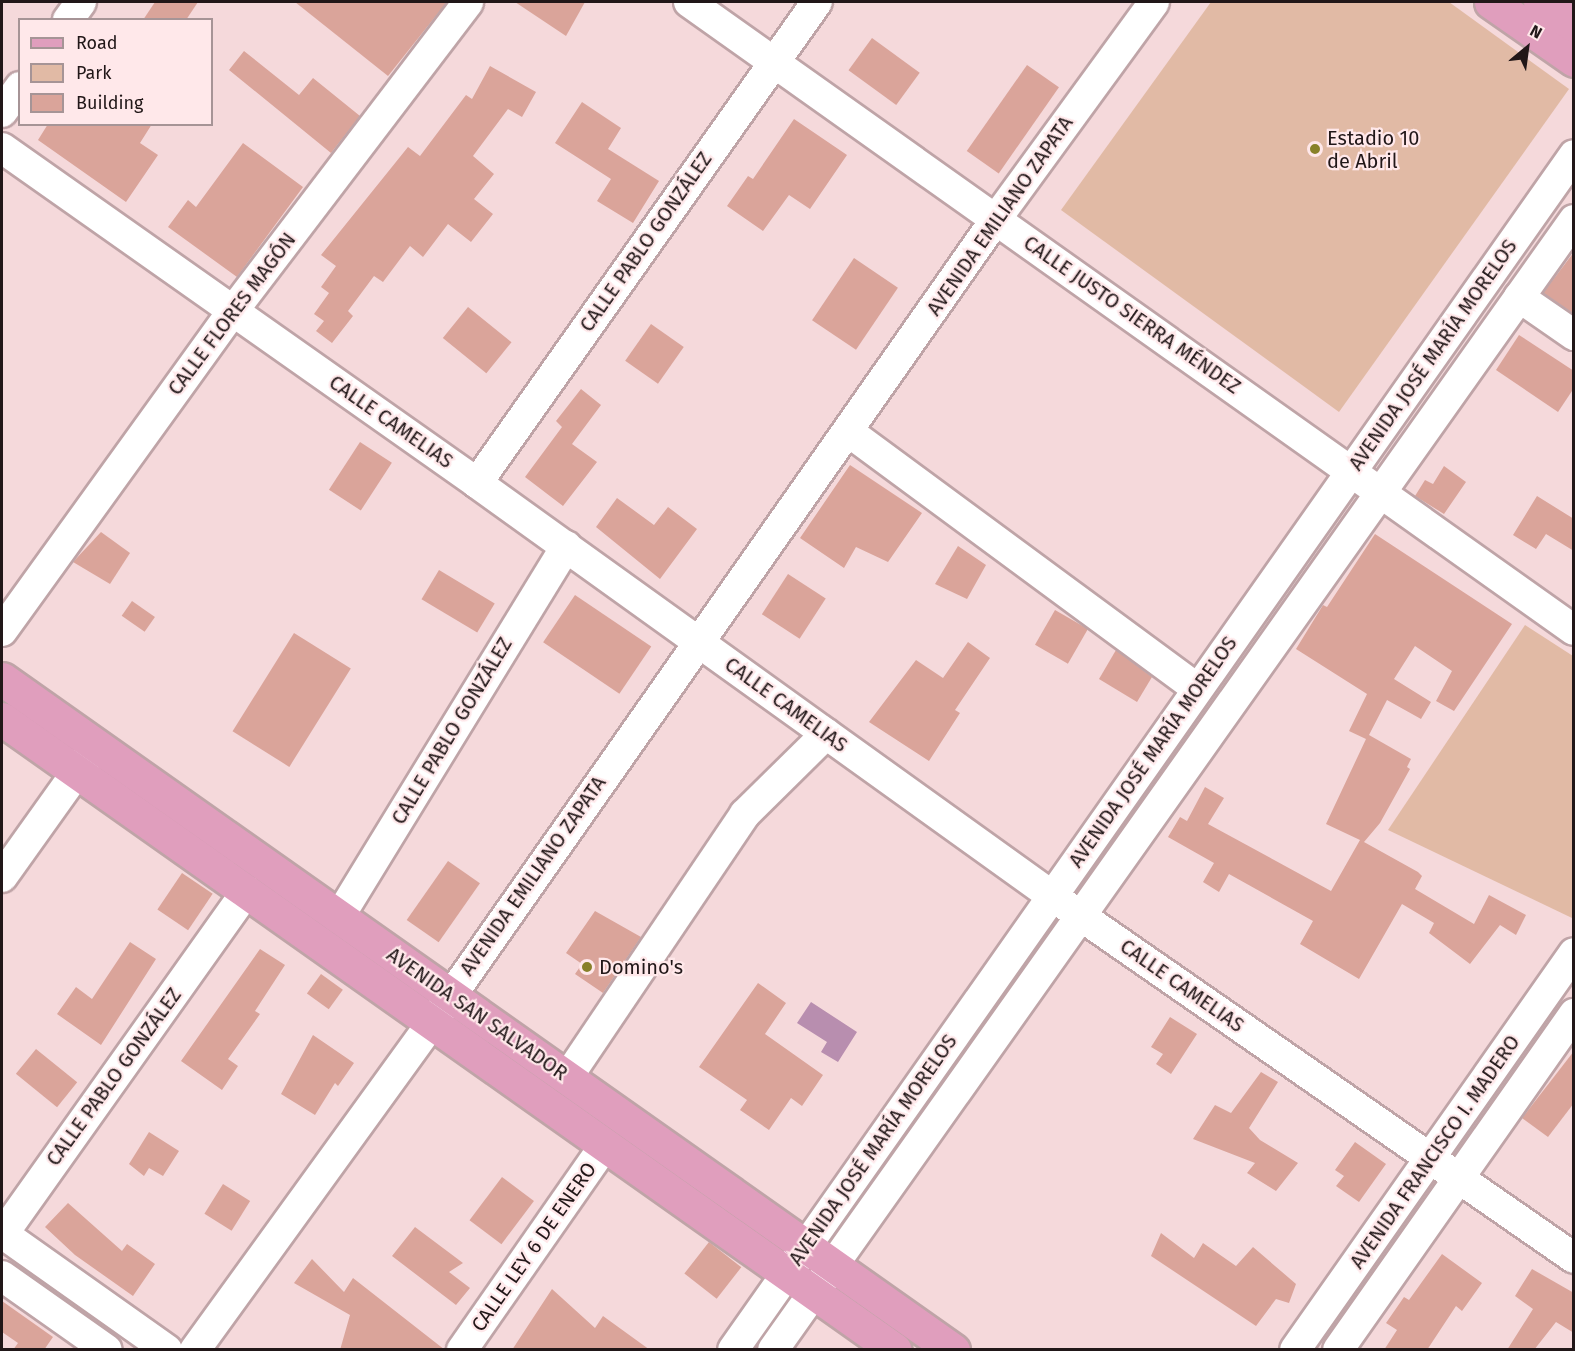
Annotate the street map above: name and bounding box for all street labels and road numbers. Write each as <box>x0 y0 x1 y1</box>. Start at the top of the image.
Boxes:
street label: AVENIDA EMILIANO ZAPATA <box>922 112 1078 320</box>
street label: CALLE PABLO GONZÁLEZ <box>575 148 717 336</box>
street label: CALLE FLORES MAGÓN <box>163 228 301 400</box>
street label: CALLE JUSTO SIERRA MÉNDEZ <box>1019 231 1245 399</box>
street label: AVENIDA JOSÉ MARÍA MORELOS <box>1344 235 1522 475</box>
street label: CALLE CAMELIAS <box>324 370 458 474</box>
street label: AVENIDA JOSÉ MARÍA MORELOS <box>1064 632 1242 872</box>
street label: CALLE PABLO GONZÁLEZ <box>387 633 517 829</box>
street label: CALLE CAMELIAS <box>720 652 852 758</box>
street label: AVENIDA EMILIANO ZAPATA <box>455 772 611 980</box>
street label: CALLE CAMELIAS <box>1115 934 1249 1038</box>
street label: AVENIDA SAN SALVADOR <box>382 943 572 1085</box>
street label: CALLE PABLO GONZÁLEZ <box>41 983 187 1171</box>
street label: AVENIDA JOSÉ MARÍA MORELOS <box>784 1030 962 1270</box>
street label: AVENIDA FRANCISCO I. MADERO <box>1345 1031 1525 1273</box>
street label: CALLE LEY 6 DE ENERO <box>466 1158 602 1336</box>

